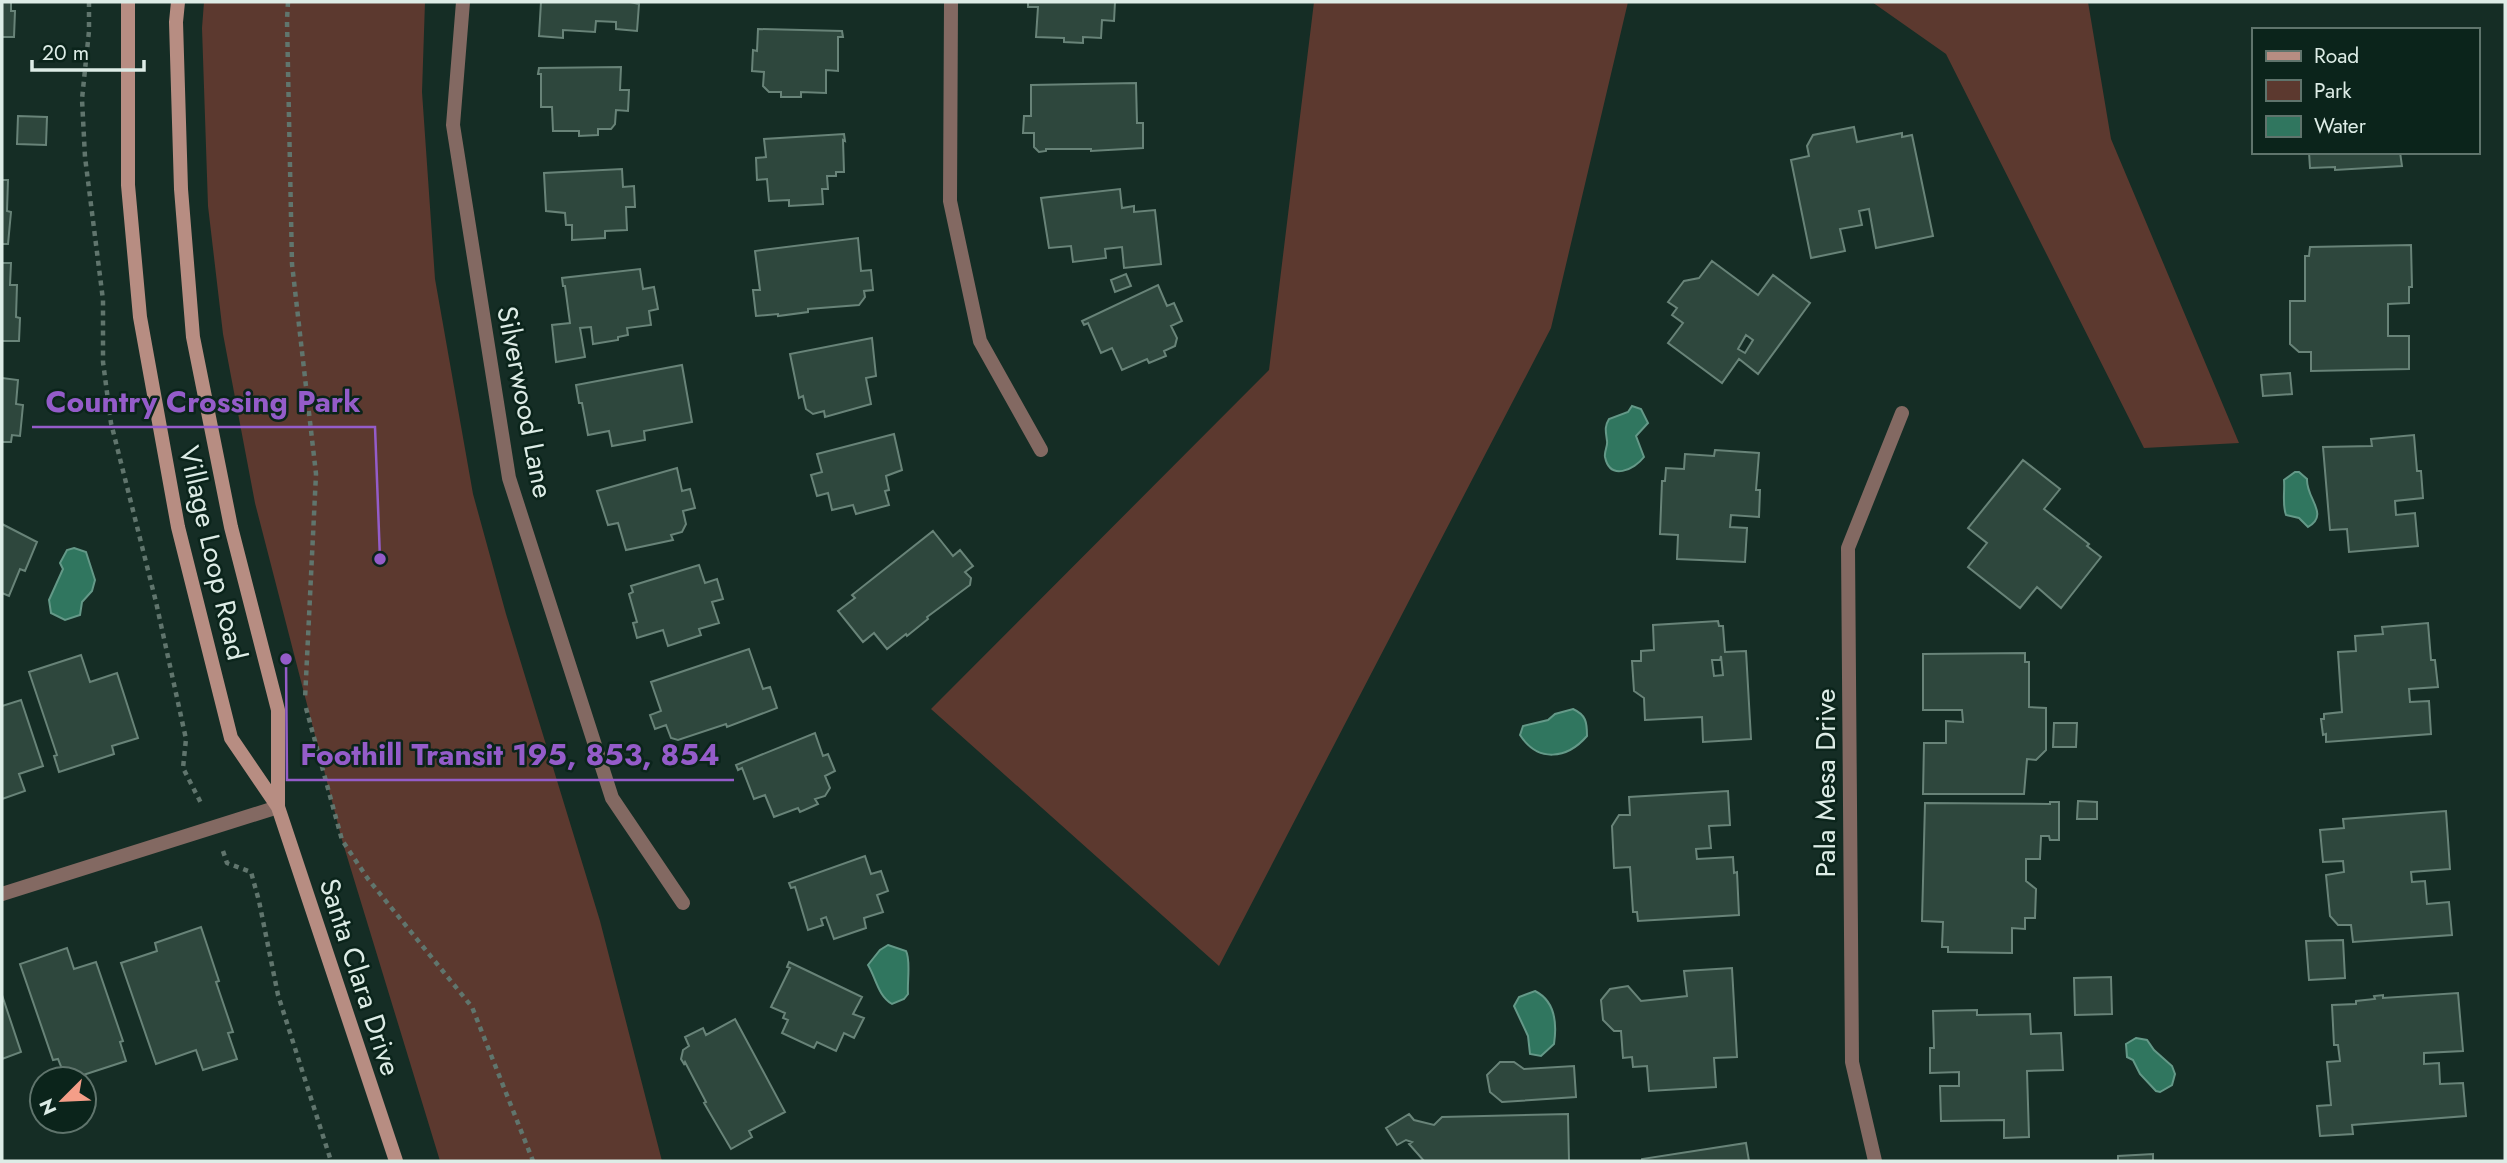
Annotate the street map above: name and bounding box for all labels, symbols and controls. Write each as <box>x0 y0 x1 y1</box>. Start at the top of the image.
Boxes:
scale bar <box>32 28 144 72</box>
legend <box>2252 28 2479 154</box>
text: 20 m <box>42 38 89 68</box>
text: Road <box>2314 41 2359 71</box>
text: Park <box>2314 76 2352 106</box>
text: Water <box>2314 111 2367 141</box>
street label: Silverwood Lane <box>486 303 564 501</box>
callout: Country Crossing Park <box>32 376 375 427</box>
text: Country Crossing Park <box>45 380 361 423</box>
street label: Village Loop Road <box>168 442 258 664</box>
street label: Pala Mesa Drive <box>1805 689 1846 877</box>
callout: Foothill Transit 195, 853, 854 <box>287 729 734 780</box>
text: Foothill Transit 195, 853, 854 <box>300 733 720 776</box>
street label: Santa Clara Drive <box>309 873 411 1081</box>
north arrow <box>28 1065 98 1135</box>
text: N <box>33 1094 63 1119</box>

